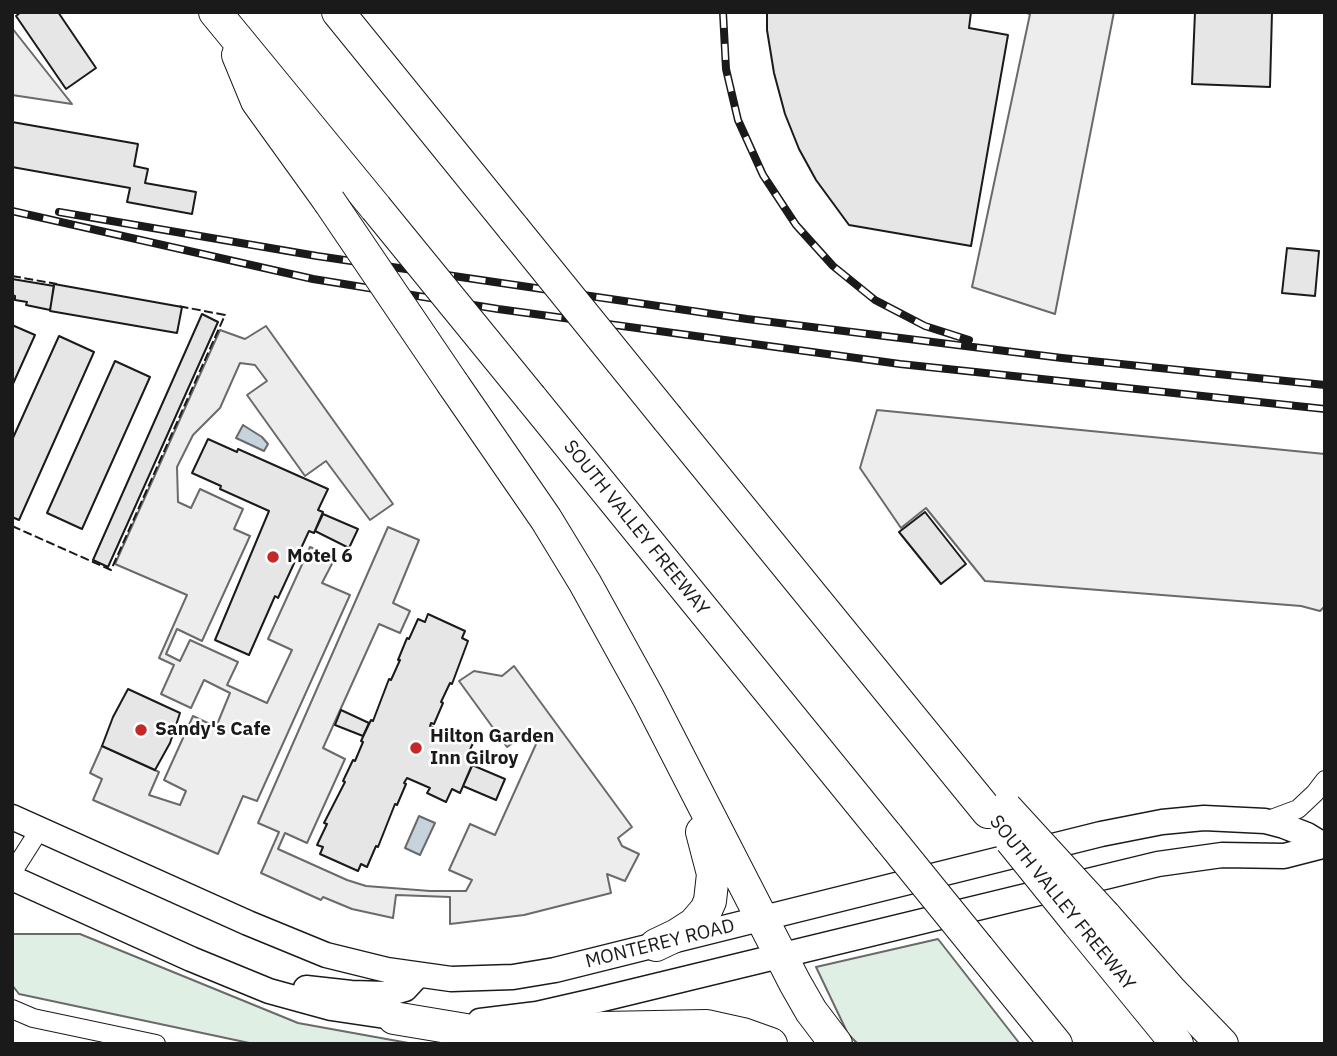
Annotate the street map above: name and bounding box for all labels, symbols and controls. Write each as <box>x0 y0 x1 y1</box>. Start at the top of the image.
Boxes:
street label: SOUTH VALLEY FREEWAY <box>558 436 714 620</box>
place label: Motel 6 <box>287 546 353 568</box>
marker: Motel 6 <box>265 549 281 565</box>
place label: Sandy's Cafe <box>155 719 271 741</box>
marker: Sandy's Cafe <box>133 722 149 738</box>
place label: Hilton Garden Inn Gilroy <box>430 726 554 770</box>
marker: Hilton Garden Inn Gilroy <box>408 740 424 756</box>
street label: SOUTH VALLEY FREEWAY <box>984 811 1140 995</box>
street label: MONTEREY ROAD <box>583 914 737 974</box>

